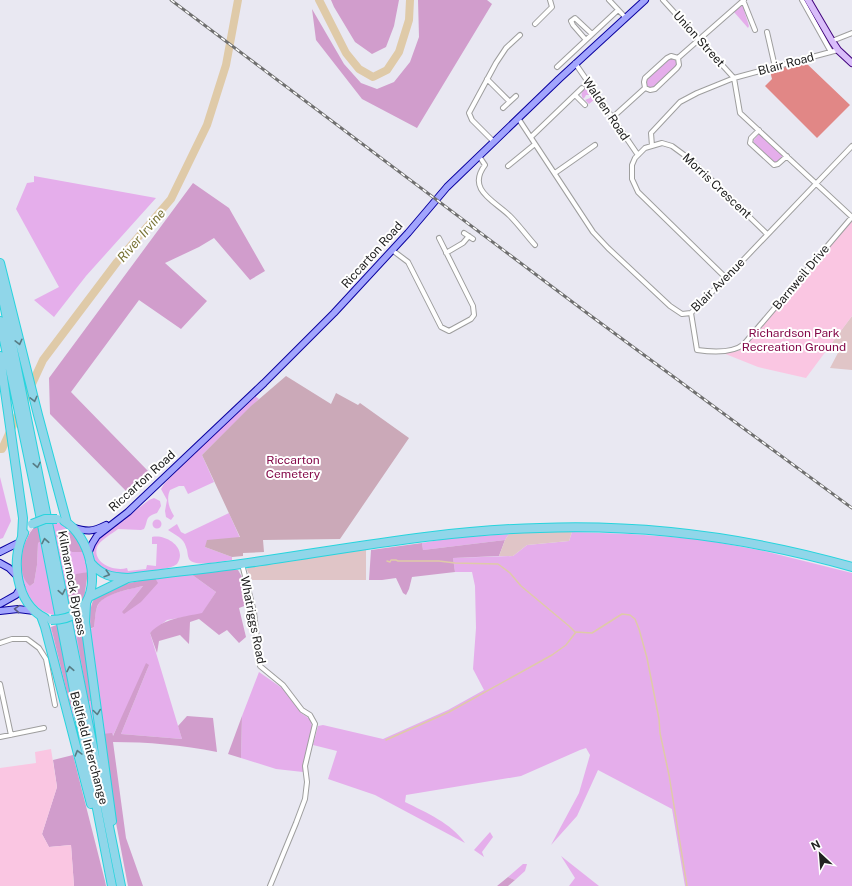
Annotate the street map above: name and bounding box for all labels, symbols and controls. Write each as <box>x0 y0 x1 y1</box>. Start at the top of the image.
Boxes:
street label: Union Street <box>670 8 728 70</box>
street label: Blair Road <box>756 50 816 78</box>
street label: Walden Road <box>580 75 632 143</box>
street label: Morris Crescent <box>680 151 755 222</box>
water label: River Irvine <box>114 206 169 265</box>
street label: Riccarton Road <box>338 219 406 291</box>
street label: Barnweil Drive <box>770 242 832 312</box>
street label: Blair Avenue <box>688 255 748 315</box>
park label: Richardson Park Recreation Ground <box>742 326 846 354</box>
one-way arrow <box>15 338 23 345</box>
one-way arrow <box>29 396 37 402</box>
street label: Riccarton Road <box>106 447 178 515</box>
park label: Riccarton Cemetery <box>266 453 321 481</box>
one-way arrow <box>32 462 41 468</box>
street label: Kilmarnock Bypass <box>55 529 89 637</box>
one-way arrow <box>41 538 49 545</box>
one-way arrow <box>103 570 110 578</box>
street label: Whatriggs Road <box>238 575 268 665</box>
one-way arrow <box>57 589 66 596</box>
one-way arrow <box>14 605 20 614</box>
one-way arrow <box>66 666 75 672</box>
street label: Bellfield Interchange <box>67 690 111 806</box>
one-way arrow <box>93 709 102 715</box>
one-way arrow <box>74 750 83 757</box>
north arrow <box>800 834 840 874</box>
text: N <box>809 838 822 852</box>

